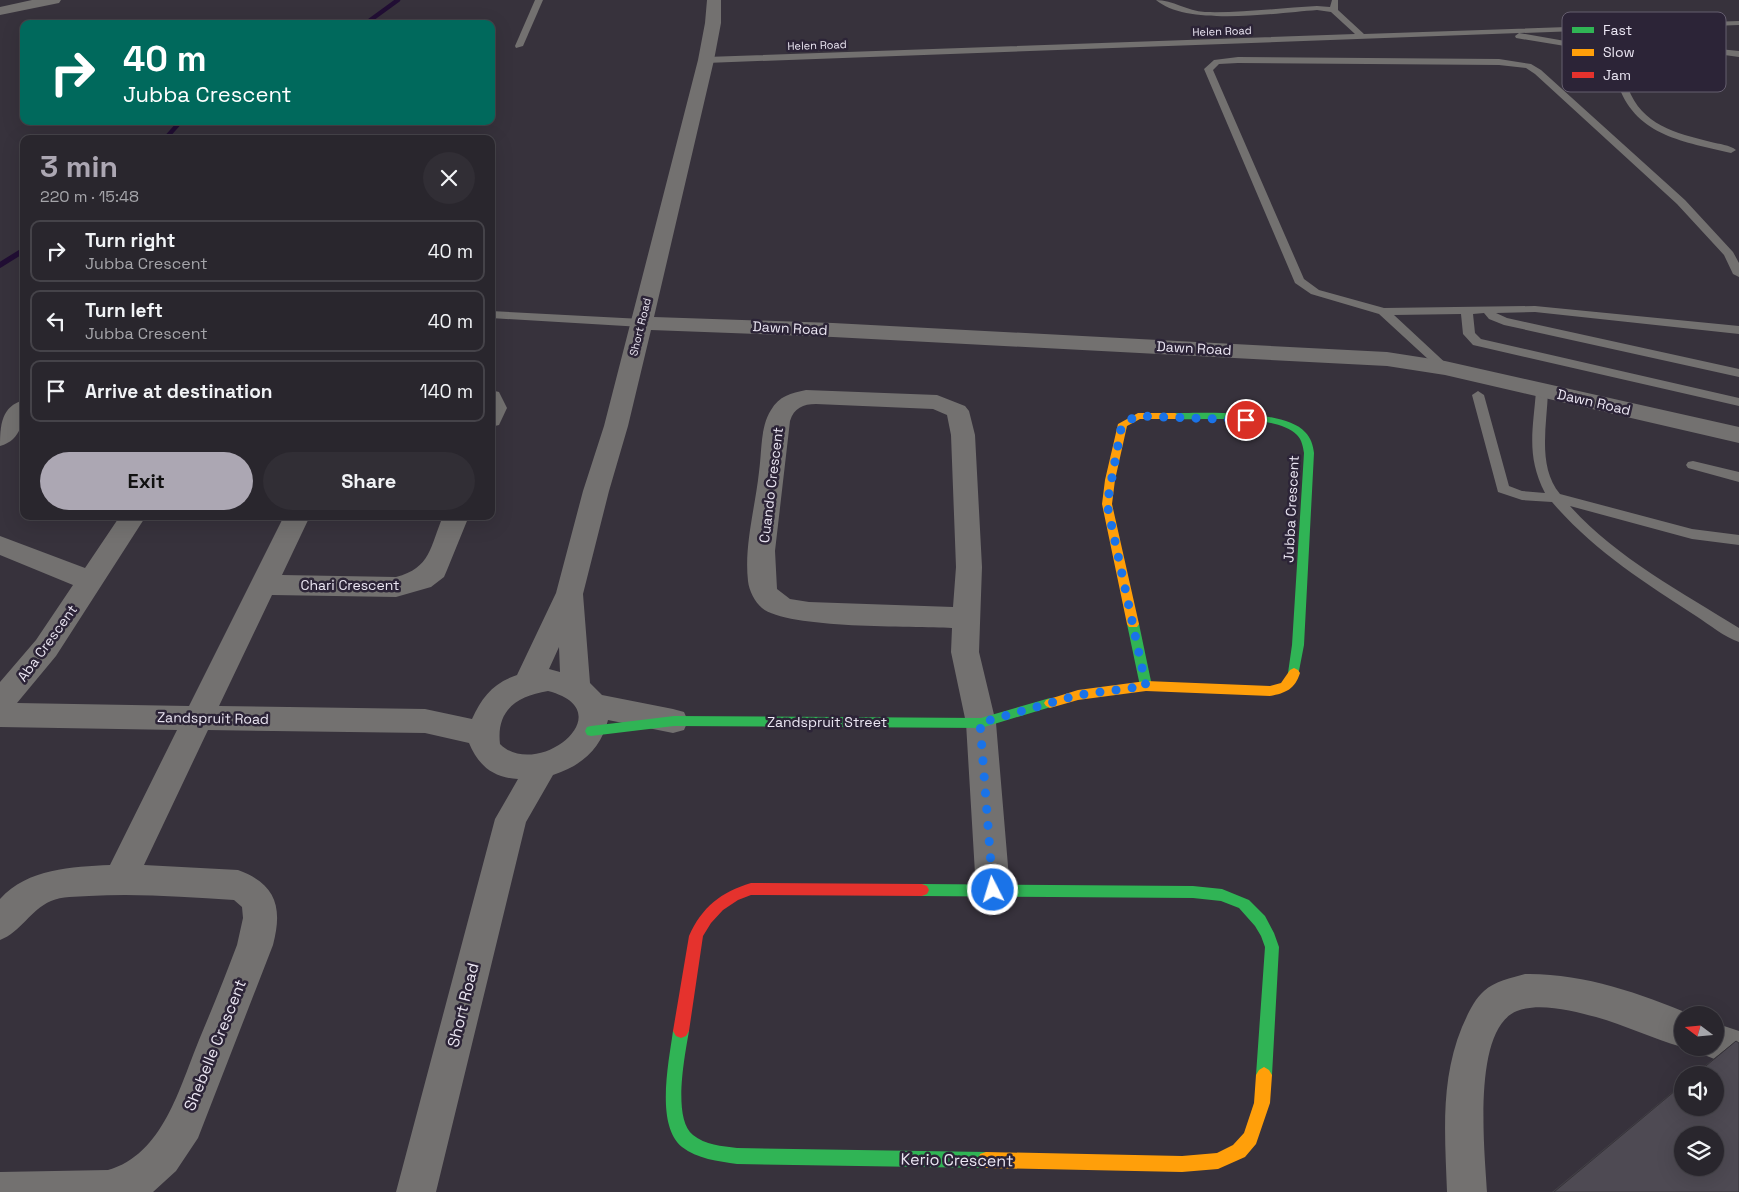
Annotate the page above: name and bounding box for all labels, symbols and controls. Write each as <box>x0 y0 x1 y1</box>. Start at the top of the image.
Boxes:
legend <box>1562 12 1726 92</box>
text: Fast <box>1603 21 1632 39</box>
street label: Helen Road <box>1192 23 1252 39</box>
text: 40 m <box>123 37 207 81</box>
street label: Helen Road <box>787 37 847 53</box>
icon: right <box>40 40 105 105</box>
text: Slow <box>1603 43 1635 61</box>
text: Jam <box>1603 66 1631 84</box>
text: Jubba Crescent <box>123 80 292 108</box>
text: 3 min <box>40 147 118 186</box>
button: close <box>423 152 475 204</box>
text: 220 m · 15:48 <box>40 186 139 207</box>
text: Turn right <box>85 228 175 253</box>
icon: right <box>42 237 70 265</box>
text: 40 m <box>428 239 473 264</box>
text: Jubba Crescent <box>85 253 208 274</box>
street label: Short Road <box>626 297 654 357</box>
text: Turn left <box>85 298 163 323</box>
icon: left <box>42 307 70 335</box>
text: 40 m <box>428 309 473 334</box>
street label: Dawn Road <box>752 317 828 339</box>
text: Jubba Crescent <box>85 323 208 344</box>
street label: Dawn Road <box>1156 337 1232 359</box>
icon: arrive <box>42 377 70 405</box>
text: Arrive at destination <box>85 379 273 404</box>
text: 140 m <box>420 379 473 404</box>
street label: Dawn Road <box>1555 385 1633 419</box>
pin <box>1225 399 1267 441</box>
icon: arrive <box>1232 406 1260 434</box>
street label: Cuando Crescent <box>755 426 787 544</box>
button: Exit <box>40 452 253 510</box>
button: Share <box>263 452 475 510</box>
street label: Jubba Crescent <box>1279 455 1303 563</box>
street label: Chari Crescent <box>300 576 400 594</box>
street label: Aba Crescent <box>13 601 81 685</box>
street label: Zandspruit Road <box>157 708 269 728</box>
street label: Zandspruit Street <box>767 713 887 731</box>
position arrow <box>966 863 1018 915</box>
street label: Short Road <box>442 961 484 1049</box>
street label: Shebelle Crescent <box>179 976 251 1114</box>
north arrow <box>1674 1006 1724 1056</box>
map controls <box>1674 1006 1724 1176</box>
button: sound <box>1674 1066 1724 1116</box>
button: layers <box>1674 1126 1724 1176</box>
street label: Kerio Crescent <box>900 1149 1014 1171</box>

